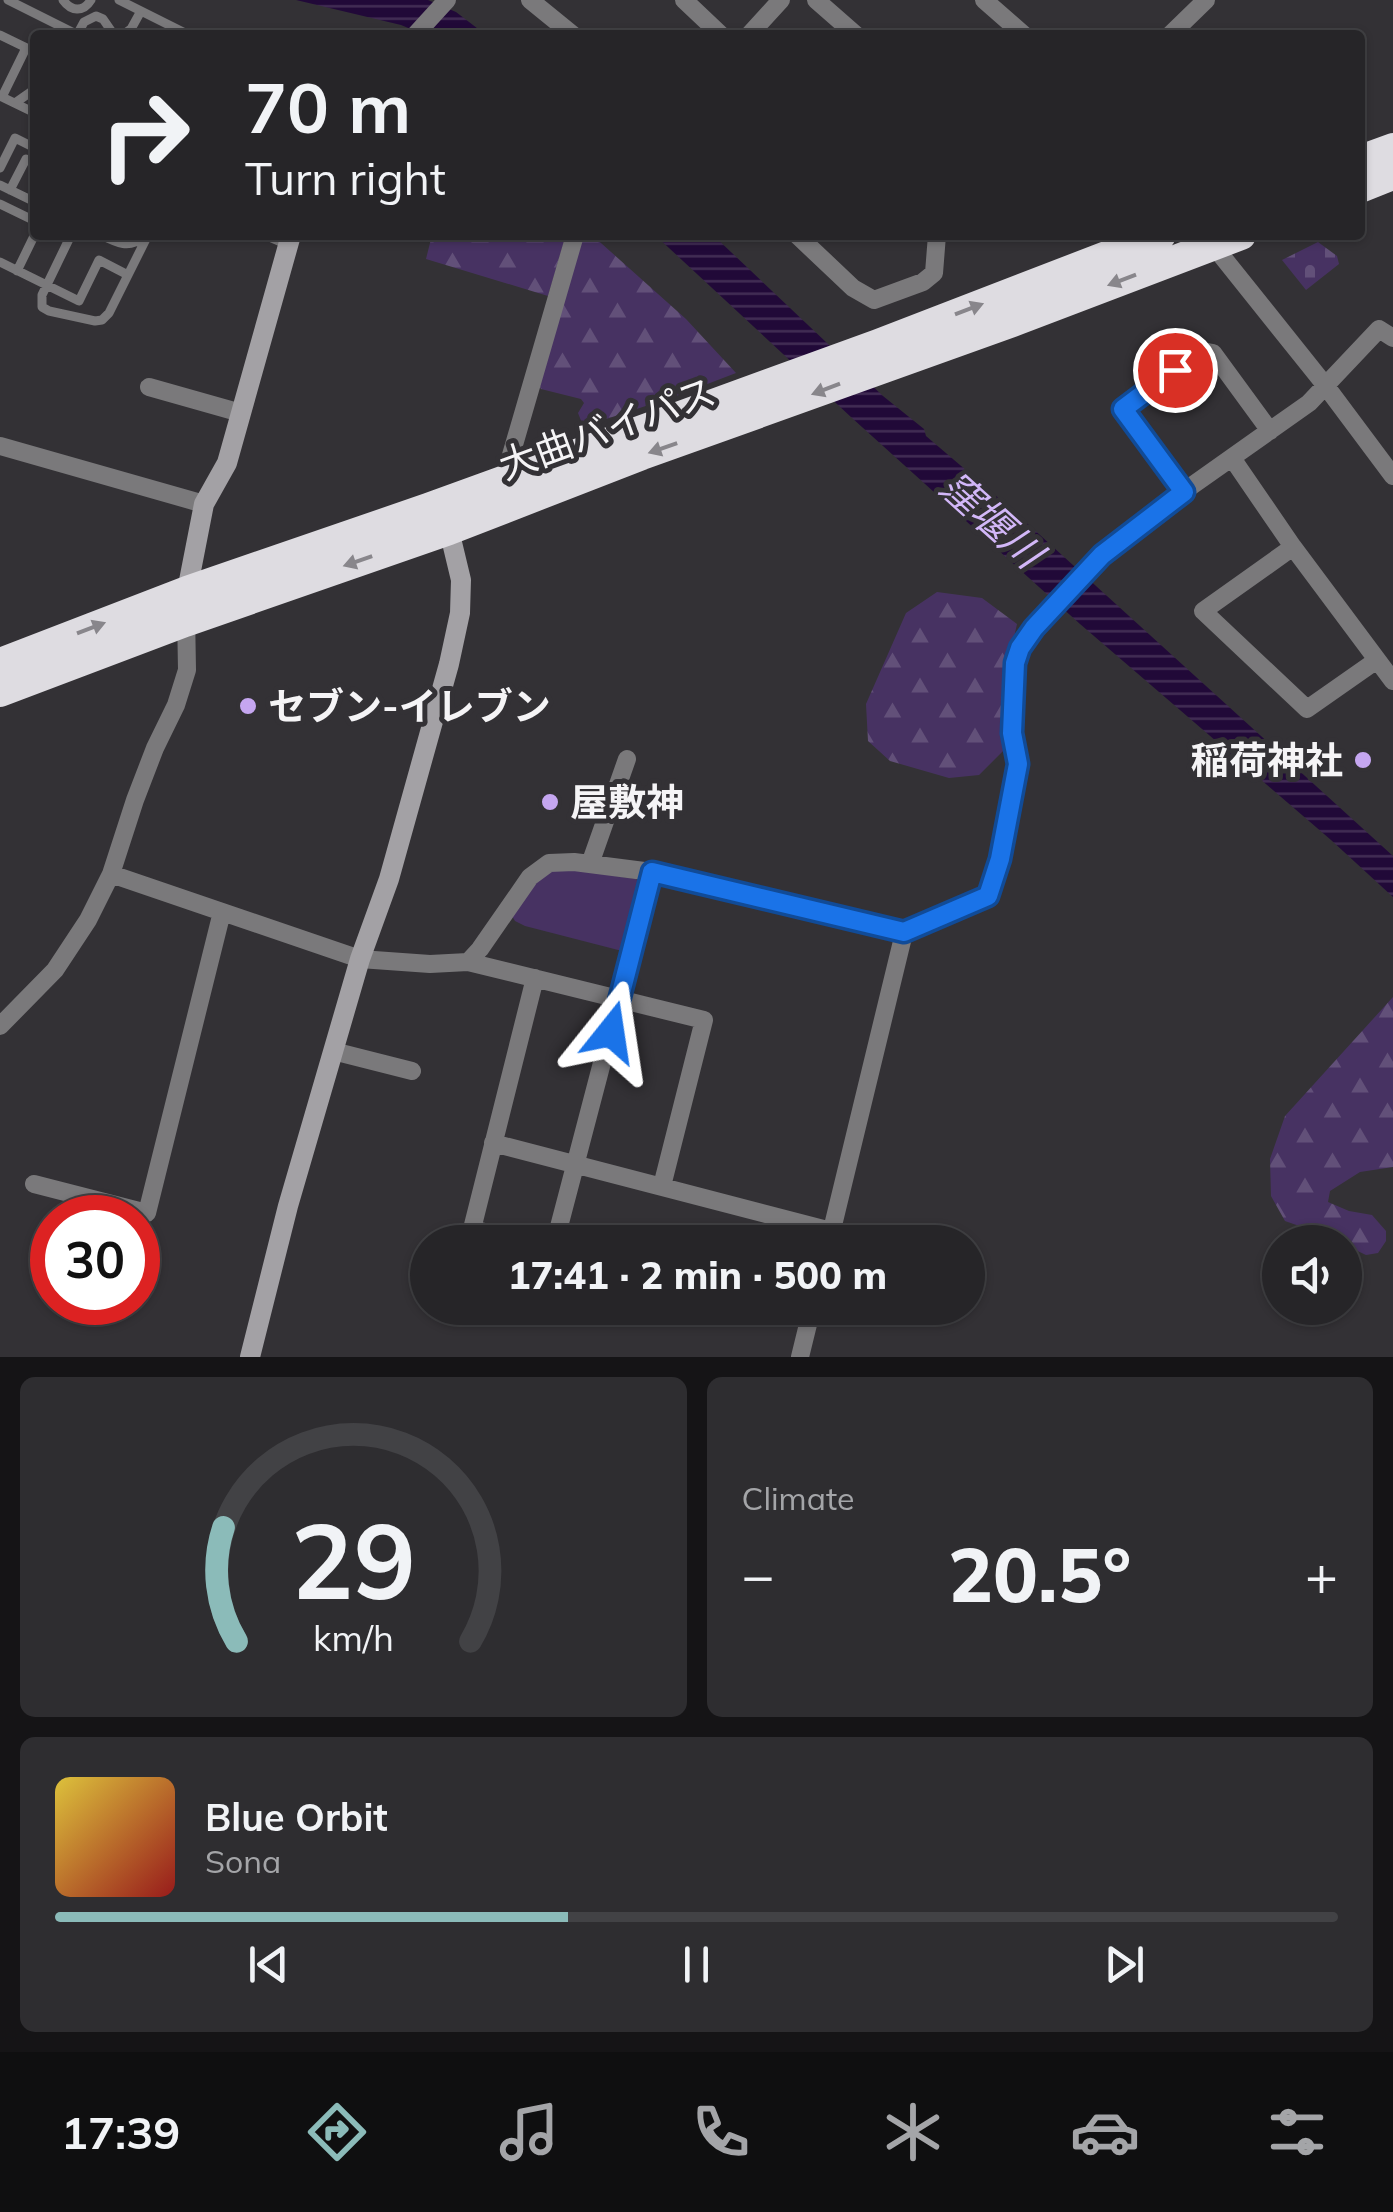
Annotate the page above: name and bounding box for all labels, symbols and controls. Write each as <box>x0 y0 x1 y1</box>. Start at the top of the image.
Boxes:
text: 70 m <box>245 63 411 151</box>
icon: right <box>80 70 210 200</box>
text: Turn right <box>245 150 446 206</box>
one-way arrow <box>1107 273 1137 289</box>
one-way arrow <box>954 301 984 316</box>
pin <box>1133 328 1218 413</box>
icon: arrive <box>1148 343 1203 398</box>
street label: 大曲バイパス <box>492 367 722 489</box>
one-way arrow <box>810 381 840 397</box>
one-way arrow <box>647 441 677 456</box>
water label: 窪堰川 <box>931 460 1056 580</box>
one-way arrow <box>343 555 373 570</box>
one-way arrow <box>76 620 106 635</box>
place label: セブン-イレブン <box>268 682 551 730</box>
marker: セブン-イレブン <box>237 695 259 717</box>
place label: 稲荷神社 <box>1191 736 1343 784</box>
marker: 稲荷神社 <box>1352 749 1374 771</box>
place label: 屋敷神 <box>570 778 684 826</box>
marker: 屋敷神 <box>539 791 561 813</box>
position arrow <box>559 980 663 1084</box>
speed limit sign: 30 <box>30 1195 160 1325</box>
map controls <box>1262 1225 1362 1325</box>
button: sound <box>1262 1225 1362 1325</box>
text: 17:41 · 2 min · 500 m <box>508 1251 887 1299</box>
text: Climate <box>742 1478 854 1518</box>
text: 29 <box>291 1494 416 1625</box>
text: 20.5° <box>948 1527 1131 1621</box>
text: − <box>742 1540 775 1609</box>
text: + <box>1305 1540 1338 1609</box>
text: km/h <box>313 1615 394 1660</box>
text: Blue Orbit <box>205 1793 388 1841</box>
text: Sona <box>205 1841 281 1881</box>
icon: previous <box>241 1937 296 1992</box>
icon: pause <box>669 1937 724 1992</box>
icon: next <box>1097 1937 1152 1992</box>
icon: directions <box>302 2097 372 2167</box>
icon: music <box>494 2097 564 2167</box>
icon: phone <box>686 2097 756 2167</box>
icon: climate <box>878 2097 948 2167</box>
icon: car <box>1070 2097 1140 2167</box>
icon: filters <box>1262 2097 1332 2167</box>
text: 17:39 <box>61 2104 180 2160</box>

